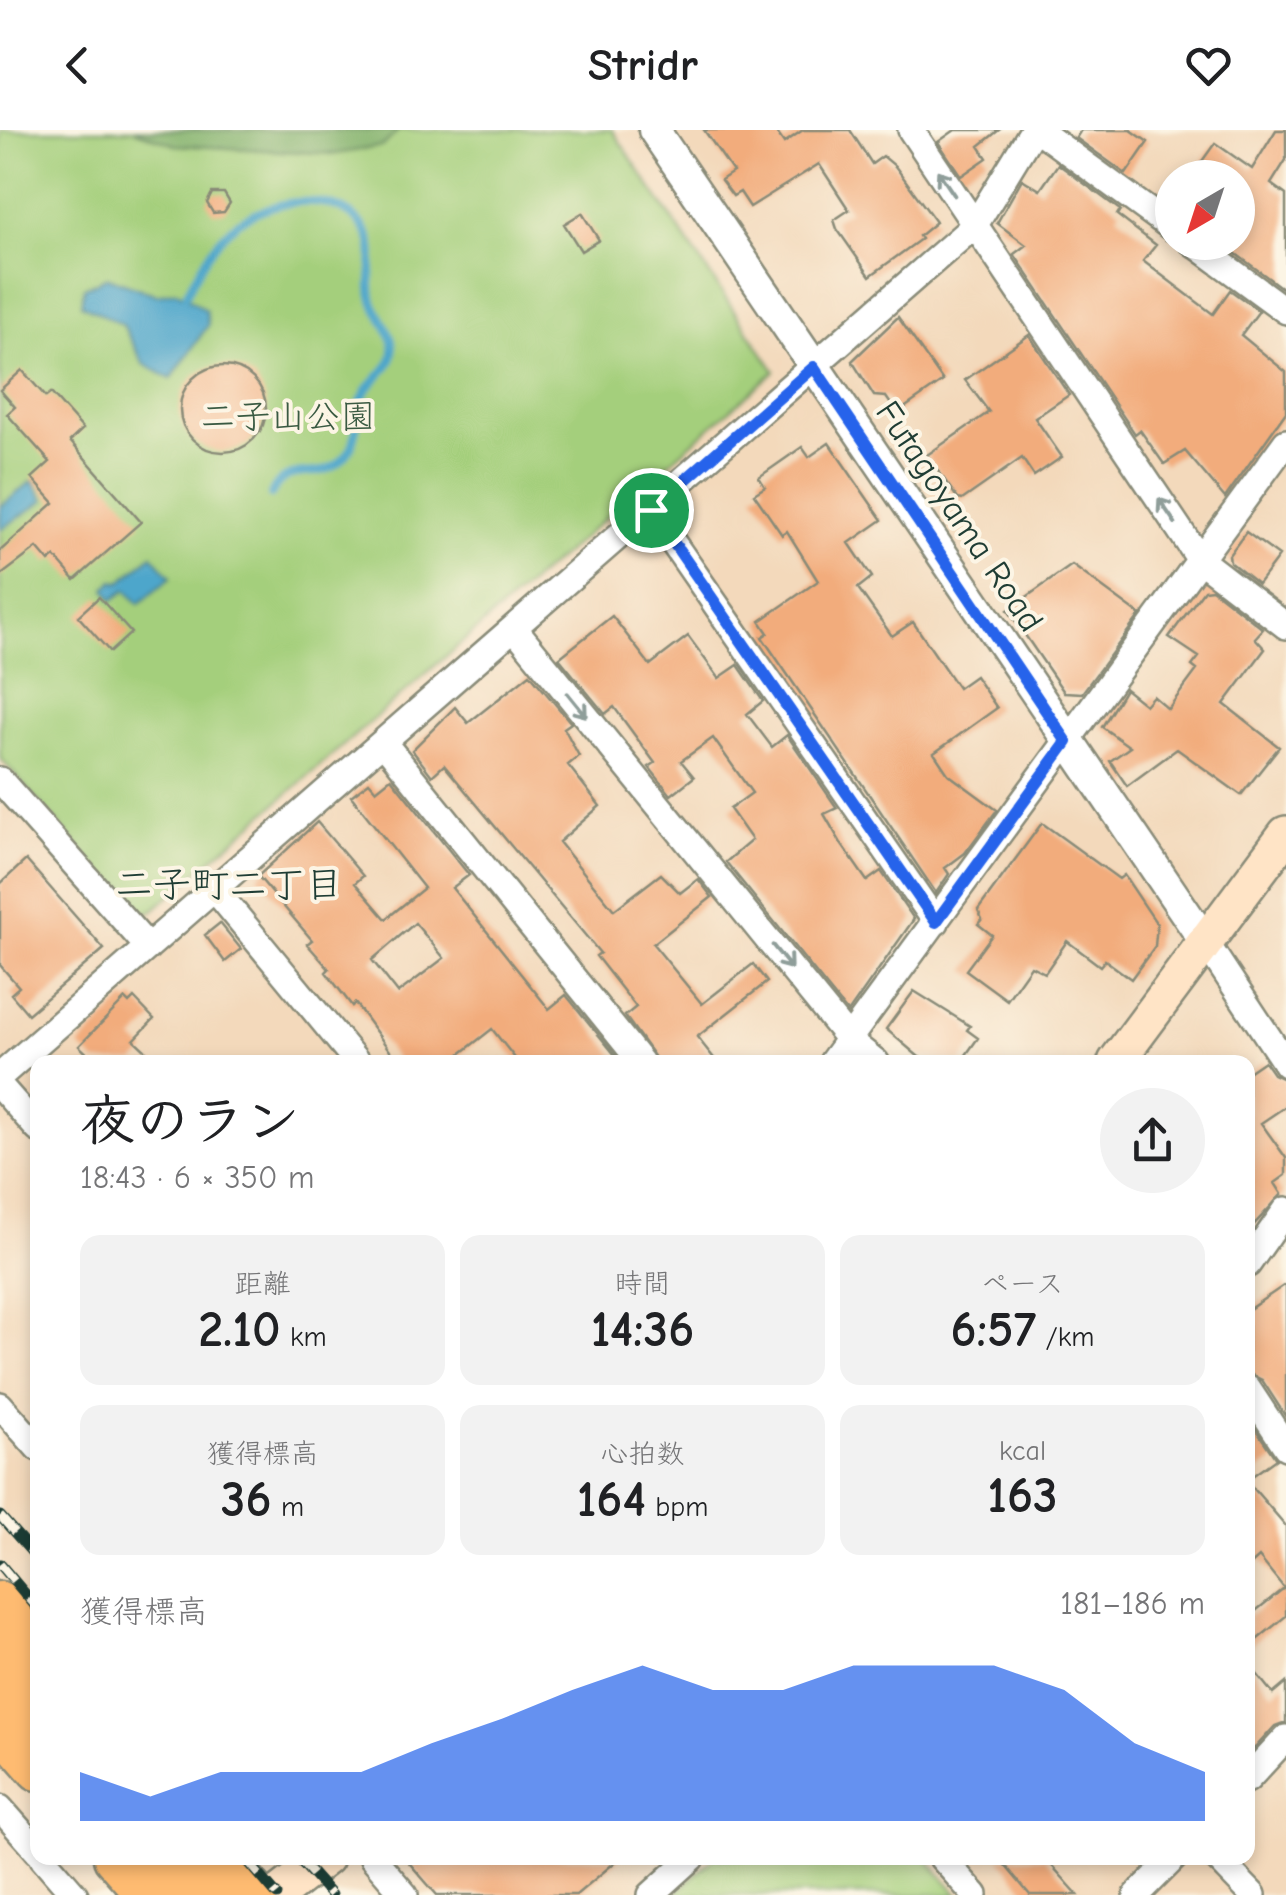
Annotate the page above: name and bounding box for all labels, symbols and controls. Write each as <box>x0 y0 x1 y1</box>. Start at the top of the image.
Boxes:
icon: back <box>50 38 105 93</box>
icon: heart <box>1181 38 1236 93</box>
text: Stridr <box>588 39 698 91</box>
north arrow <box>1155 160 1255 260</box>
map controls <box>1155 160 1255 260</box>
one-way arrow <box>936 169 957 198</box>
street label: Futagoyama Road <box>867 393 1052 639</box>
park label: 二子山公園 <box>200 396 376 437</box>
pin <box>609 468 694 553</box>
icon: arrive <box>624 483 679 538</box>
one-way arrow <box>1157 497 1178 525</box>
one-way arrow <box>566 691 588 717</box>
district label: 二子町二丁目 <box>115 863 343 907</box>
one-way arrow <box>771 943 792 970</box>
button: share <box>1100 1088 1205 1193</box>
text: 夜のラン <box>80 1089 300 1153</box>
text: 18:43 · 6 × 350 m <box>80 1159 315 1196</box>
text: 距離 <box>234 1268 291 1300</box>
text: 時間 <box>614 1268 671 1300</box>
text: ペース <box>981 1268 1064 1300</box>
text: 2.10 <box>198 1301 281 1359</box>
text: 14:36 <box>591 1301 694 1359</box>
text: 6:57 <box>951 1301 1036 1359</box>
text: km <box>281 1321 327 1353</box>
text: /km <box>1036 1321 1094 1353</box>
text: kcal <box>999 1435 1046 1467</box>
text: 獲得標高 <box>206 1438 319 1470</box>
text: 心拍数 <box>600 1438 685 1470</box>
text: 163 <box>987 1467 1058 1525</box>
text: 36 <box>221 1471 272 1529</box>
text: 164 <box>577 1471 646 1529</box>
text: m <box>272 1491 304 1523</box>
text: bpm <box>646 1491 708 1523</box>
text: 181–186 m <box>1060 1585 1205 1622</box>
text: 獲得標高 <box>80 1593 208 1630</box>

